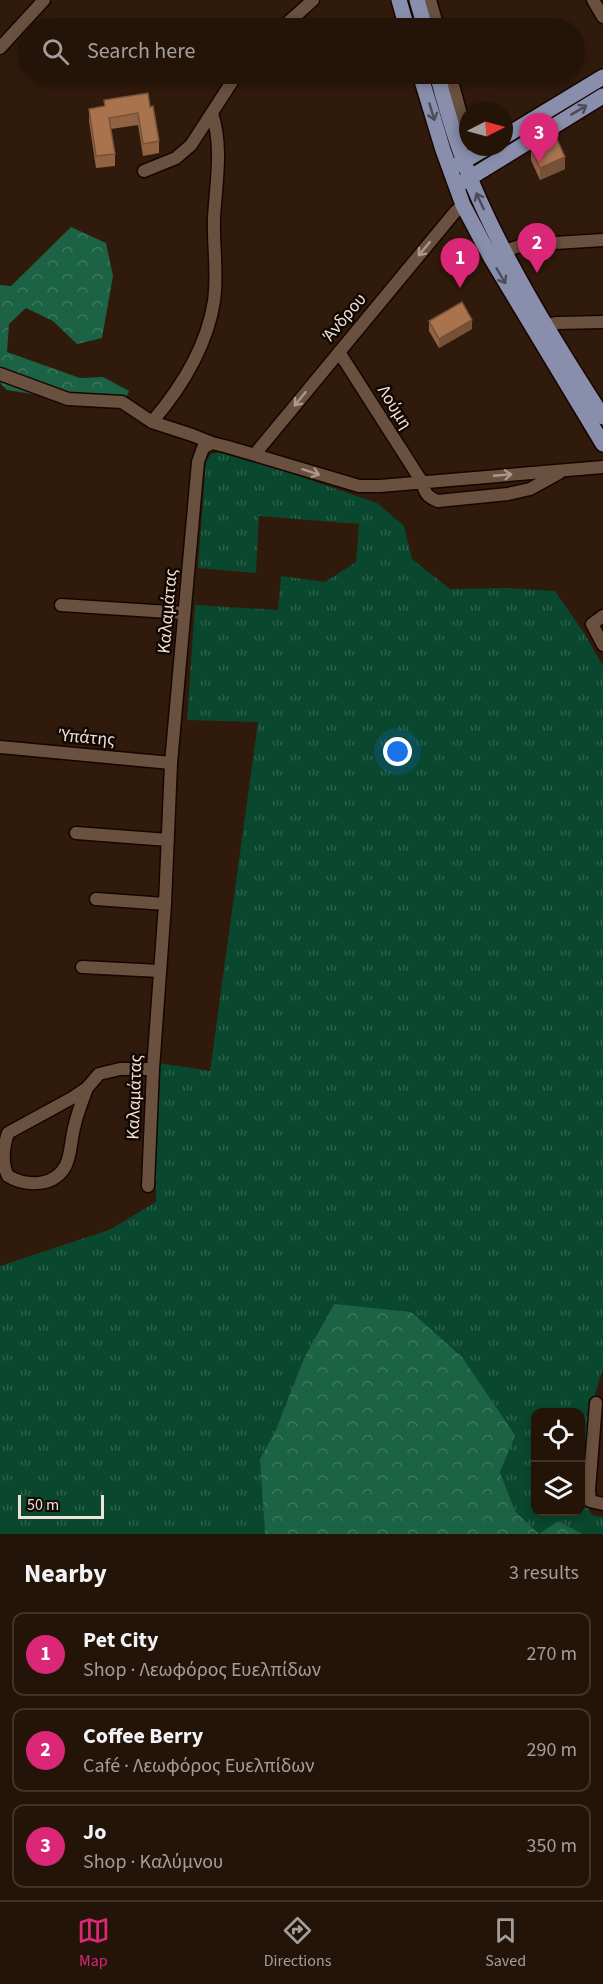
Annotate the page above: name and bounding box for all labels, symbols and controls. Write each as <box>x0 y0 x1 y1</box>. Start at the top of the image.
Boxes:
search box <box>18 18 585 84</box>
icon: search <box>39 35 72 68</box>
text: Search here <box>87 35 195 67</box>
one-way arrow <box>427 102 438 121</box>
north arrow <box>459 102 513 156</box>
one-way arrow <box>570 104 587 116</box>
pin: 3 <box>520 114 558 163</box>
one-way arrow <box>474 193 486 211</box>
pin: 2 <box>518 224 556 273</box>
pin: 1 <box>440 238 480 288</box>
one-way arrow <box>418 241 431 257</box>
one-way arrow <box>495 267 507 284</box>
street label: Άνδρου <box>317 288 372 347</box>
street label: Λούμη <box>371 380 418 434</box>
one-way arrow <box>294 391 307 407</box>
one-way arrow <box>301 468 320 479</box>
one-way arrow <box>493 470 513 481</box>
street label: Καλαμάτας <box>151 567 184 655</box>
street label: Ύπάτης <box>57 723 116 752</box>
your location <box>383 737 412 766</box>
street label: Καλαμάτας <box>121 1054 148 1140</box>
map controls <box>531 1408 585 1516</box>
button: locate <box>531 1408 585 1462</box>
button: layers <box>531 1462 585 1516</box>
scale bar <box>18 1492 104 1520</box>
text: 50 m <box>27 1494 59 1516</box>
text: Nearby <box>24 1555 107 1592</box>
text: 3 results <box>509 1559 579 1587</box>
text: Pet City <box>83 1624 158 1656</box>
text: 1 <box>40 1640 51 1668</box>
text: 270 m <box>527 1640 577 1668</box>
text: Shop · Λεωφόρος Ευελπίδων <box>83 1656 321 1684</box>
text: Coffee Berry <box>83 1720 203 1752</box>
text: 2 <box>40 1736 51 1764</box>
text: 290 m <box>527 1736 577 1764</box>
text: Café · Λεωφόρος Ευελπίδων <box>83 1752 314 1780</box>
text: Jo <box>83 1816 106 1848</box>
text: 3 <box>40 1832 51 1860</box>
text: 350 m <box>527 1832 577 1860</box>
text: Shop · Καλύμνου <box>83 1848 223 1876</box>
tab: Map <box>77 1914 110 1972</box>
tab: Directions <box>264 1914 331 1972</box>
tab: Saved <box>485 1914 526 1972</box>

